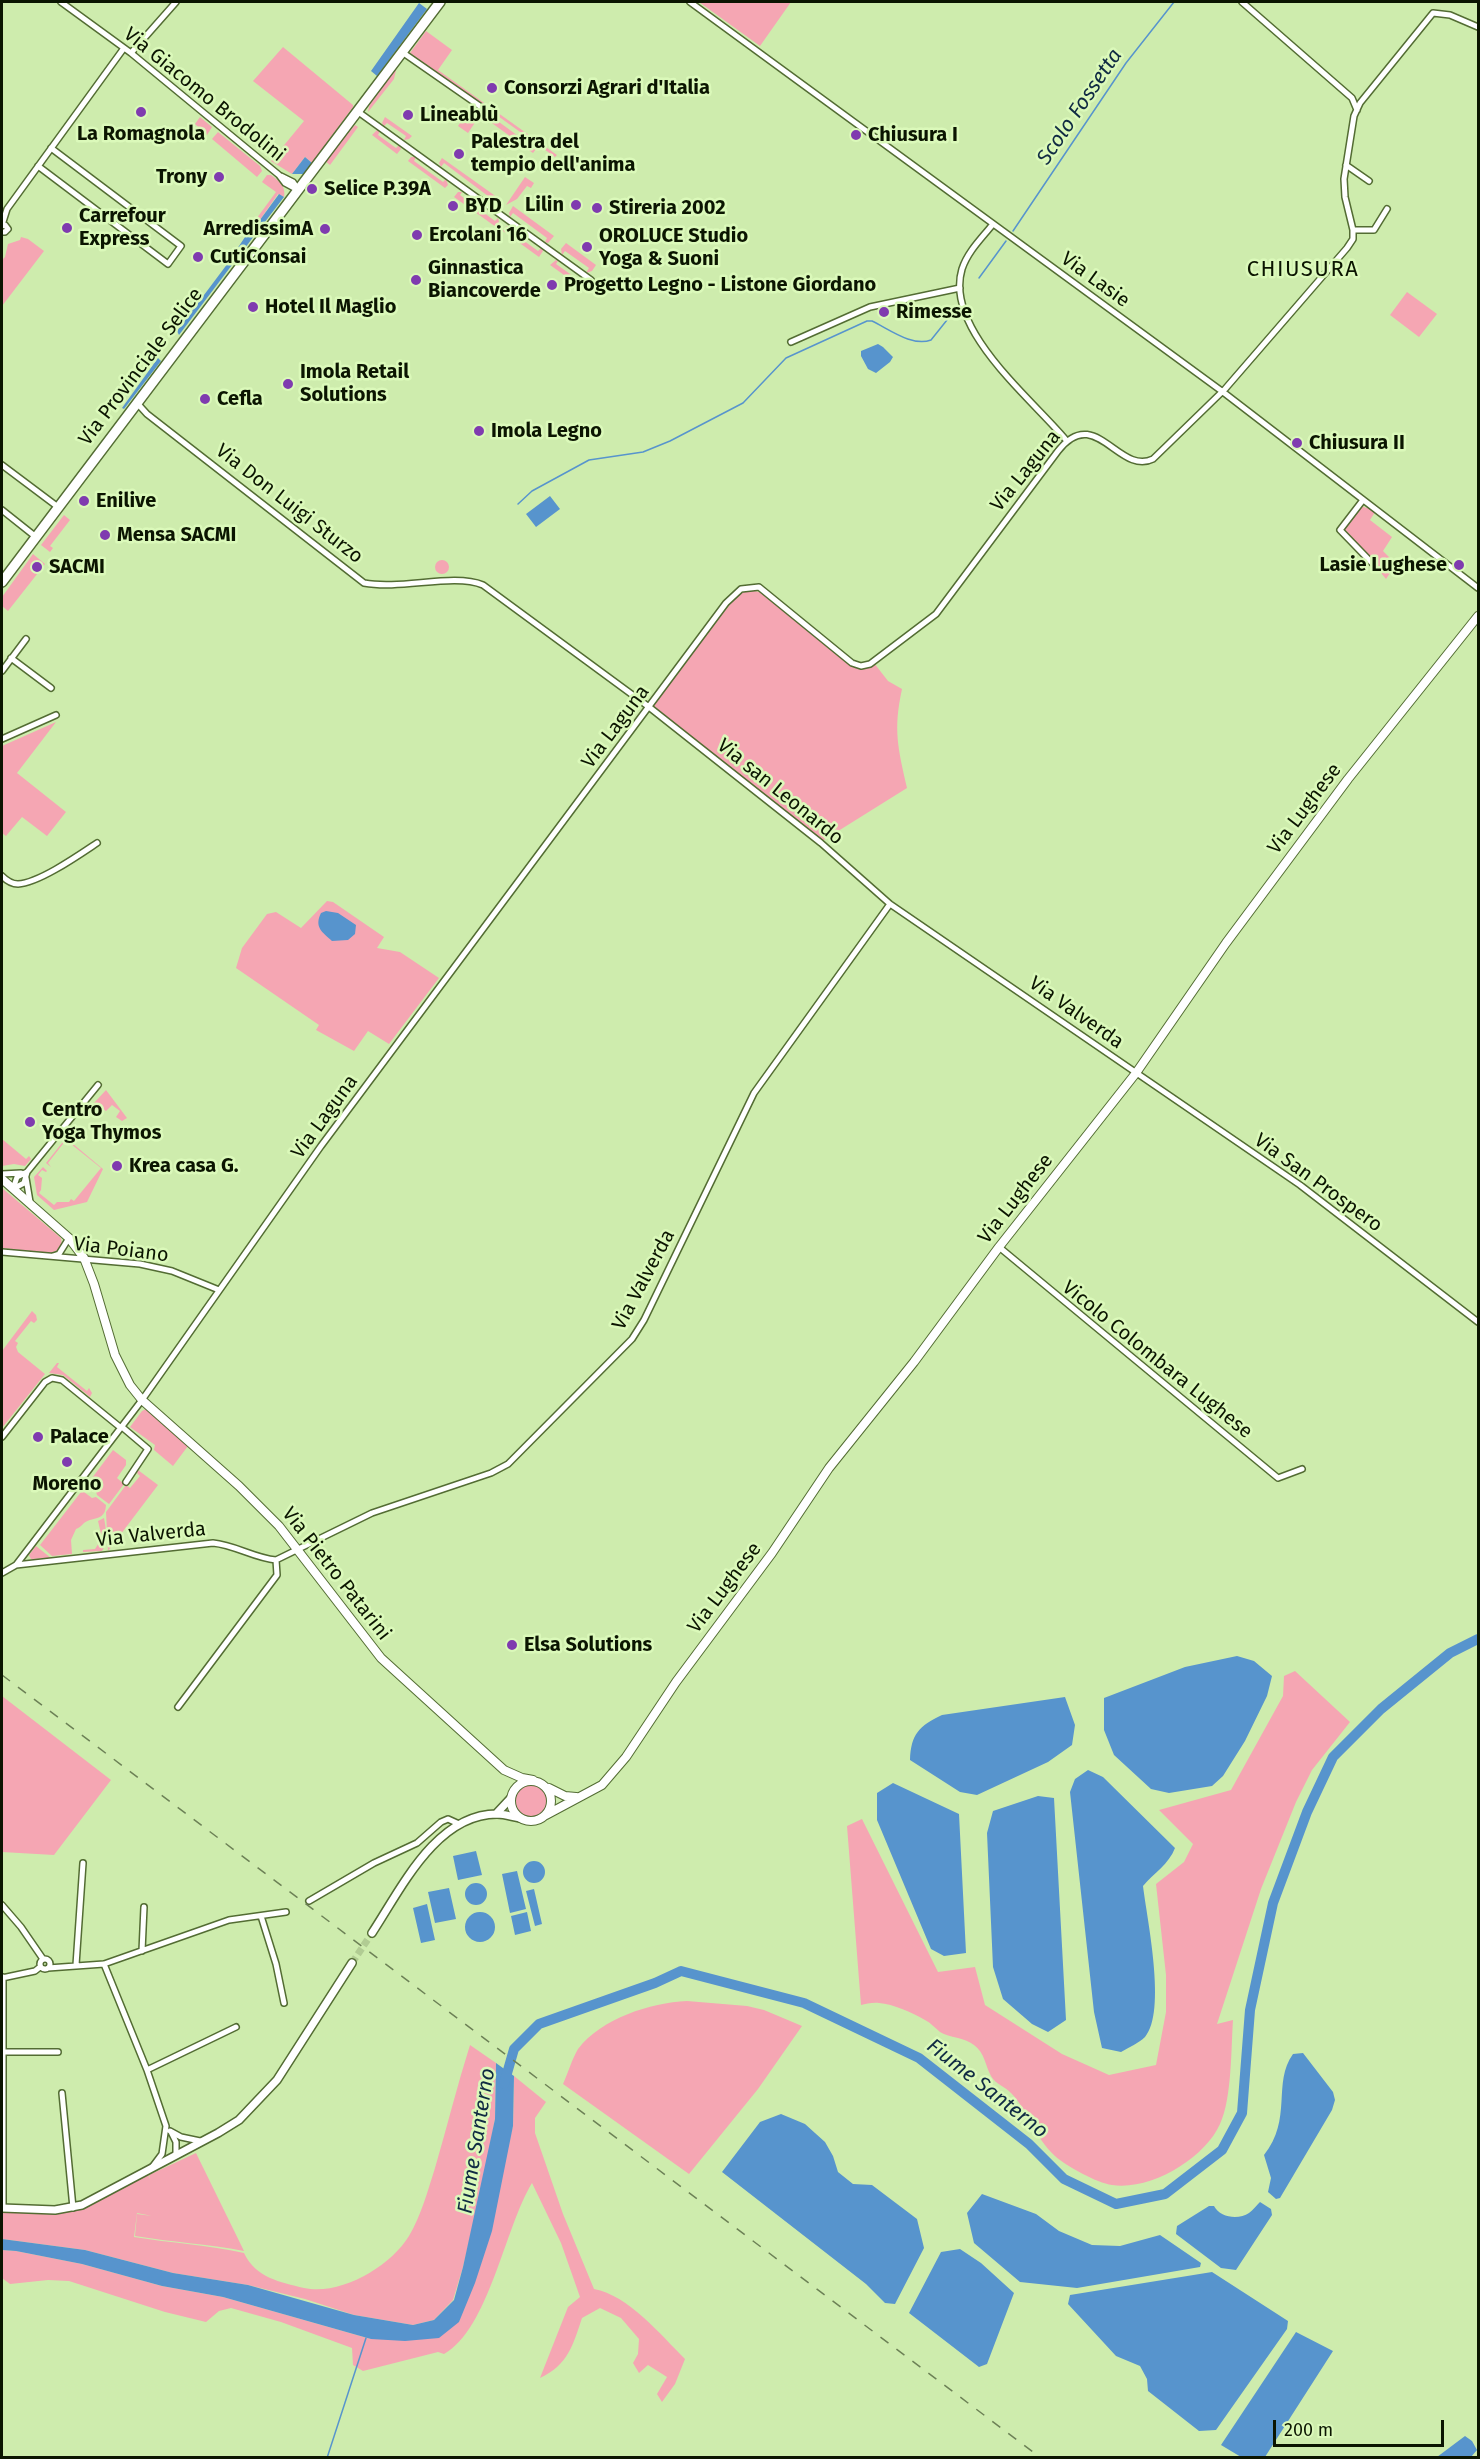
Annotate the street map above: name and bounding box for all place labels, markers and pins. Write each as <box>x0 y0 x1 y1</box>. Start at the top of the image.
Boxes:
place label: Consorzi Agrari d'Italia <box>504 76 710 100</box>
marker: Consorzi Agrari d'Italia <box>485 81 499 95</box>
place label: Lineablù <box>420 103 499 127</box>
marker: La Romagnola <box>134 105 148 119</box>
marker: Lineablù <box>401 108 415 122</box>
place label: La Romagnola <box>77 122 205 146</box>
place label: Chiusura I <box>868 123 958 147</box>
marker: Chiusura I <box>849 128 863 142</box>
place label: Palestra del tempio dell'anima <box>471 130 635 177</box>
marker: Palestra del tempio dell'anima <box>452 147 466 161</box>
place label: Trony <box>156 165 207 189</box>
marker: Trony <box>212 170 226 184</box>
place label: Selice P.39A <box>324 177 431 201</box>
marker: Selice P.39A <box>305 182 319 196</box>
place label: Lilin <box>525 193 564 217</box>
place label: BYD <box>465 194 502 218</box>
place label: Stireria 2002 <box>609 196 725 220</box>
marker: Lilin <box>569 198 583 212</box>
marker: BYD <box>446 199 460 213</box>
marker: Stireria 2002 <box>590 201 604 215</box>
place label: Carrefour Express <box>79 204 166 251</box>
place label: ArredissimA <box>204 217 313 241</box>
marker: Carrefour Express <box>60 221 74 235</box>
marker: ArredissimA <box>318 222 332 236</box>
place label: Ercolani 16 <box>429 223 527 247</box>
place label: OROLUCE Studio Yoga & Suoni <box>599 224 748 271</box>
marker: Ercolani 16 <box>410 228 424 242</box>
marker: OROLUCE Studio Yoga & Suoni <box>580 240 594 254</box>
place label: CutiConsai <box>210 245 306 269</box>
marker: CutiConsai <box>191 250 205 264</box>
place label: Ginnastica Biancoverde <box>428 256 541 303</box>
marker: Ginnastica Biancoverde <box>409 273 423 287</box>
place label: Progetto Legno - Listone Giordano <box>564 273 876 297</box>
marker: Progetto Legno - Listone Giordano <box>545 278 559 292</box>
place label: Hotel Il Maglio <box>265 295 396 319</box>
marker: Hotel Il Maglio <box>246 300 260 314</box>
place label: Rimesse <box>896 300 972 324</box>
marker: Rimesse <box>877 305 891 319</box>
place label: Imola Retail Solutions <box>300 360 409 407</box>
marker: Imola Retail Solutions <box>281 377 295 391</box>
place label: Cefla <box>217 387 263 411</box>
marker: Cefla <box>198 392 212 406</box>
place label: Imola Legno <box>491 419 602 443</box>
marker: Imola Legno <box>472 424 486 438</box>
place label: Chiusura II <box>1309 431 1405 455</box>
marker: Chiusura II <box>1290 436 1304 450</box>
place label: Enilive <box>96 489 156 513</box>
marker: Enilive <box>77 494 91 508</box>
place label: Mensa SACMI <box>117 523 236 547</box>
marker: Mensa SACMI <box>98 528 112 542</box>
place label: Lasie Lughese <box>1319 553 1447 577</box>
place label: SACMI <box>49 555 105 579</box>
marker: Lasie Lughese <box>1452 558 1466 572</box>
marker: SACMI <box>30 560 44 574</box>
place label: Centro Yoga Thymos <box>42 1098 161 1145</box>
marker: Centro Yoga Thymos <box>23 1115 37 1129</box>
place label: Krea casa G. <box>129 1154 239 1178</box>
marker: Krea casa G. <box>110 1159 124 1173</box>
place label: Palace <box>50 1425 109 1449</box>
marker: Palace <box>31 1430 45 1444</box>
marker: Moreno <box>60 1455 74 1469</box>
place label: Moreno <box>32 1472 102 1496</box>
place label: Elsa Solutions <box>524 1633 652 1657</box>
marker: Elsa Solutions <box>505 1638 519 1652</box>

